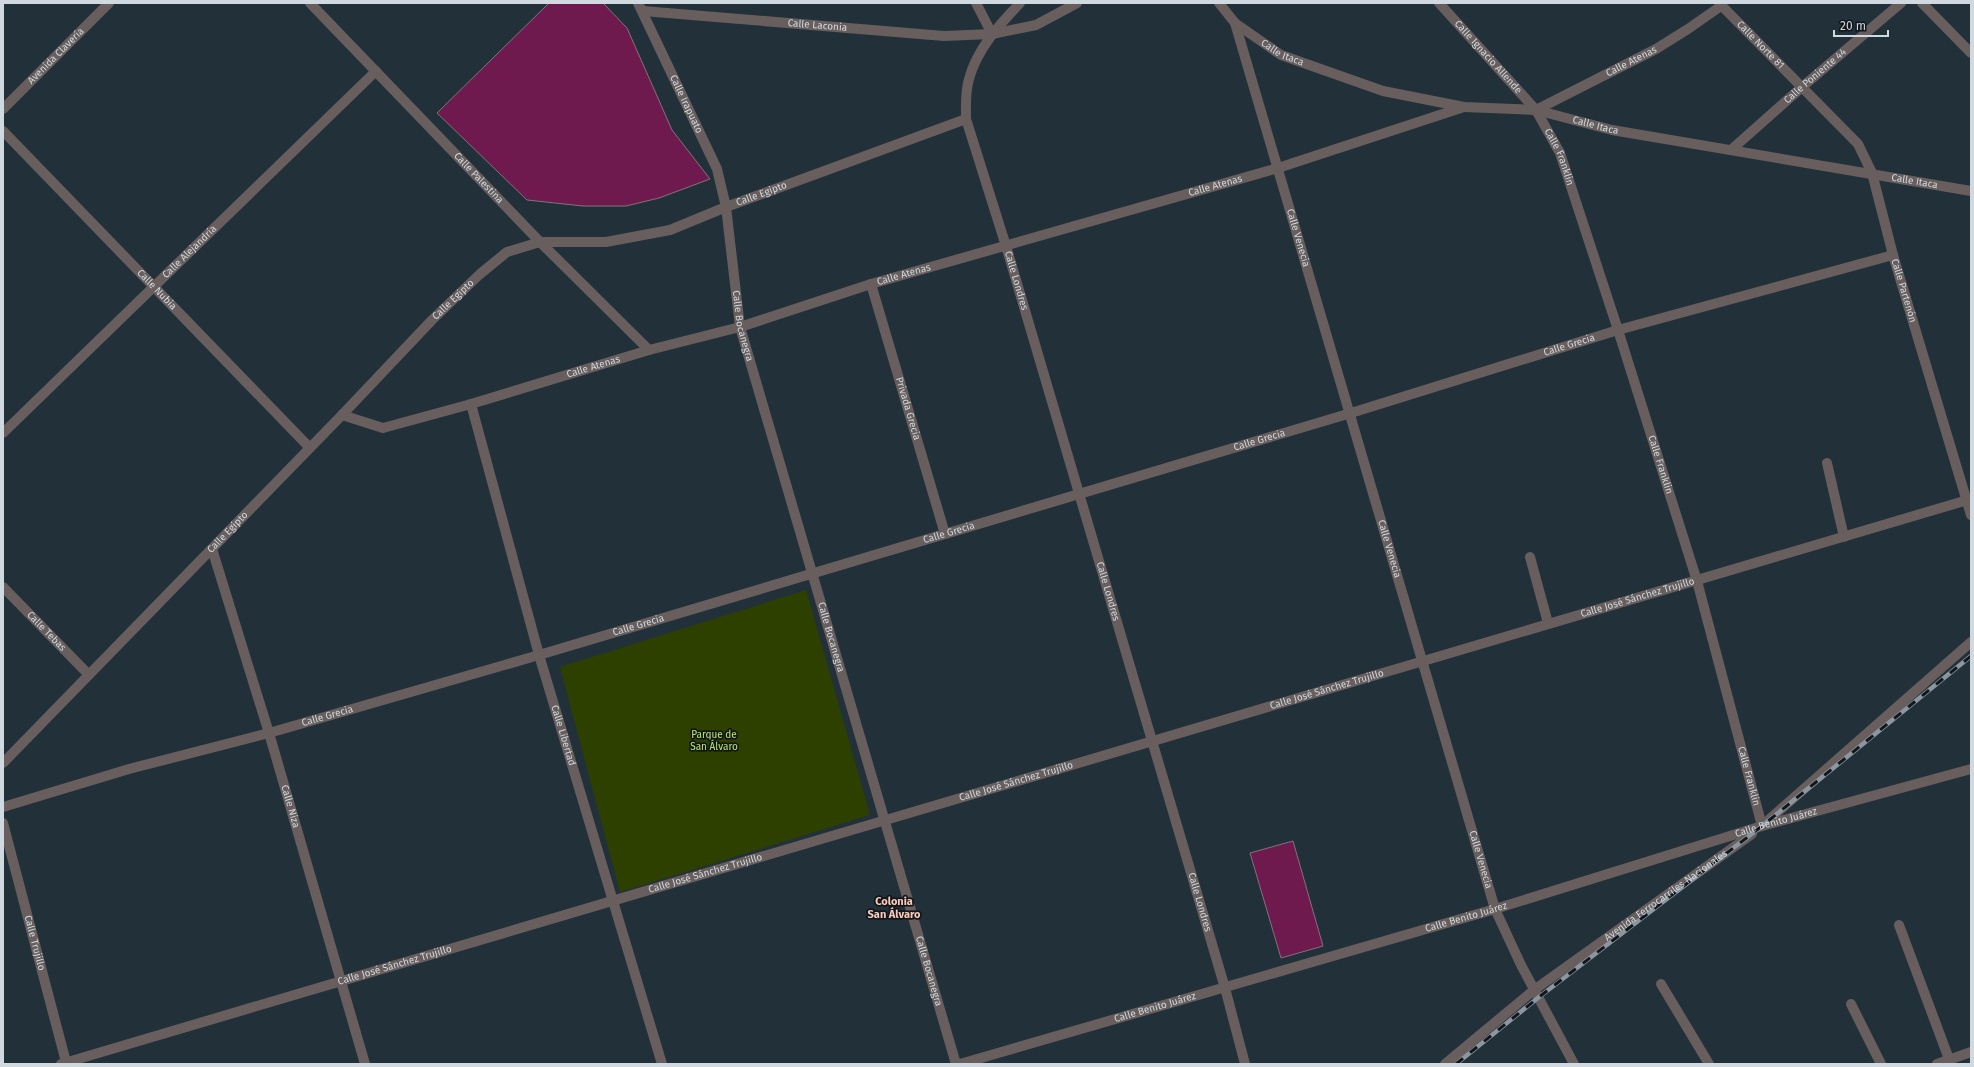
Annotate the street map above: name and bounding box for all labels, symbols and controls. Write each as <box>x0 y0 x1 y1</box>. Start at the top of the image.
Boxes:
scale bar <box>1834 12 1888 38</box>
street label: Calle Laconia <box>787 17 848 34</box>
street label: Calle Ignacio Allende <box>1452 18 1524 96</box>
street label: Calle Norte 81 <box>1734 19 1787 71</box>
text: 20 m <box>1840 19 1866 33</box>
street label: Avenida Clavería <box>25 25 87 87</box>
street label: Calle Itaca <box>1259 37 1305 69</box>
street label: Calle Atenas <box>1604 43 1659 79</box>
street label: Calle Poniente 44 <box>1781 46 1849 106</box>
street label: Calle Irapuato <box>667 73 705 135</box>
street label: Calle Itaca <box>1571 114 1619 137</box>
street label: Calle Franklin <box>1542 126 1576 187</box>
street label: Calle Palestina <box>451 150 506 206</box>
street label: Calle Atenas <box>1187 172 1244 199</box>
street label: Calle Itaca <box>1891 172 1939 191</box>
street label: Calle Egipto <box>734 179 789 209</box>
street label: Calle Venecia <box>1284 207 1312 268</box>
street label: Calle Alejandría <box>160 223 219 281</box>
street label: Calle Londres <box>1002 250 1031 312</box>
street label: Calle Partenón <box>1888 257 1919 324</box>
street label: Calle Atenas <box>875 261 932 288</box>
street label: Calle Nubia <box>134 267 179 312</box>
street label: Calle Egipto <box>430 277 477 322</box>
street label: Calle Bocanegra <box>730 290 756 363</box>
street label: Calle Grecia <box>1542 332 1596 359</box>
street label: Calle Atenas <box>565 353 622 381</box>
street label: Privada Grecia <box>893 376 923 442</box>
street label: Calle Grecia <box>1232 427 1287 454</box>
street label: Calle Franklin <box>1645 434 1675 495</box>
street label: Calle Egipto <box>205 509 251 556</box>
street label: Calle Venecia <box>1375 518 1404 579</box>
street label: Calle Grecia <box>922 519 976 546</box>
street label: Calle Londres <box>1094 560 1122 623</box>
street label: Calle José Sánchez Trujillo <box>1579 575 1696 620</box>
street label: Calle Bocanegra <box>815 601 847 674</box>
street label: Calle Tebas <box>24 609 69 654</box>
street label: Calle Grecia <box>611 612 666 639</box>
street label: Calle José Sánchez Trujillo <box>1268 667 1385 712</box>
street label: Calle Grecia <box>300 703 355 729</box>
street label: Calle Libertad <box>548 704 578 767</box>
park label: Parque de San Álvaro <box>690 729 738 753</box>
street label: Calle Franklin <box>1735 745 1762 807</box>
street label: Calle José Sánchez Trujillo <box>958 759 1075 804</box>
street label: Calle Niza <box>278 783 302 829</box>
street label: Calle Benito Juárez <box>1734 805 1819 840</box>
street label: Calle Venecia <box>1466 829 1495 890</box>
street label: Avenida Ferrocarriles Nacionales <box>1602 847 1730 944</box>
street label: Calle José Sánchez Trujillo <box>647 851 764 896</box>
street label: Calle Londres <box>1185 871 1214 933</box>
district label: Colonia San Álvaro <box>868 895 921 921</box>
street label: Calle Benito Juárez <box>1424 899 1509 935</box>
street label: Calle Trujillo <box>22 914 48 972</box>
street label: Calle Bocanegra <box>913 935 945 1008</box>
street label: Calle José Sánchez Trujillo <box>336 943 453 988</box>
street label: Calle Benito Juárez <box>1113 990 1198 1025</box>

